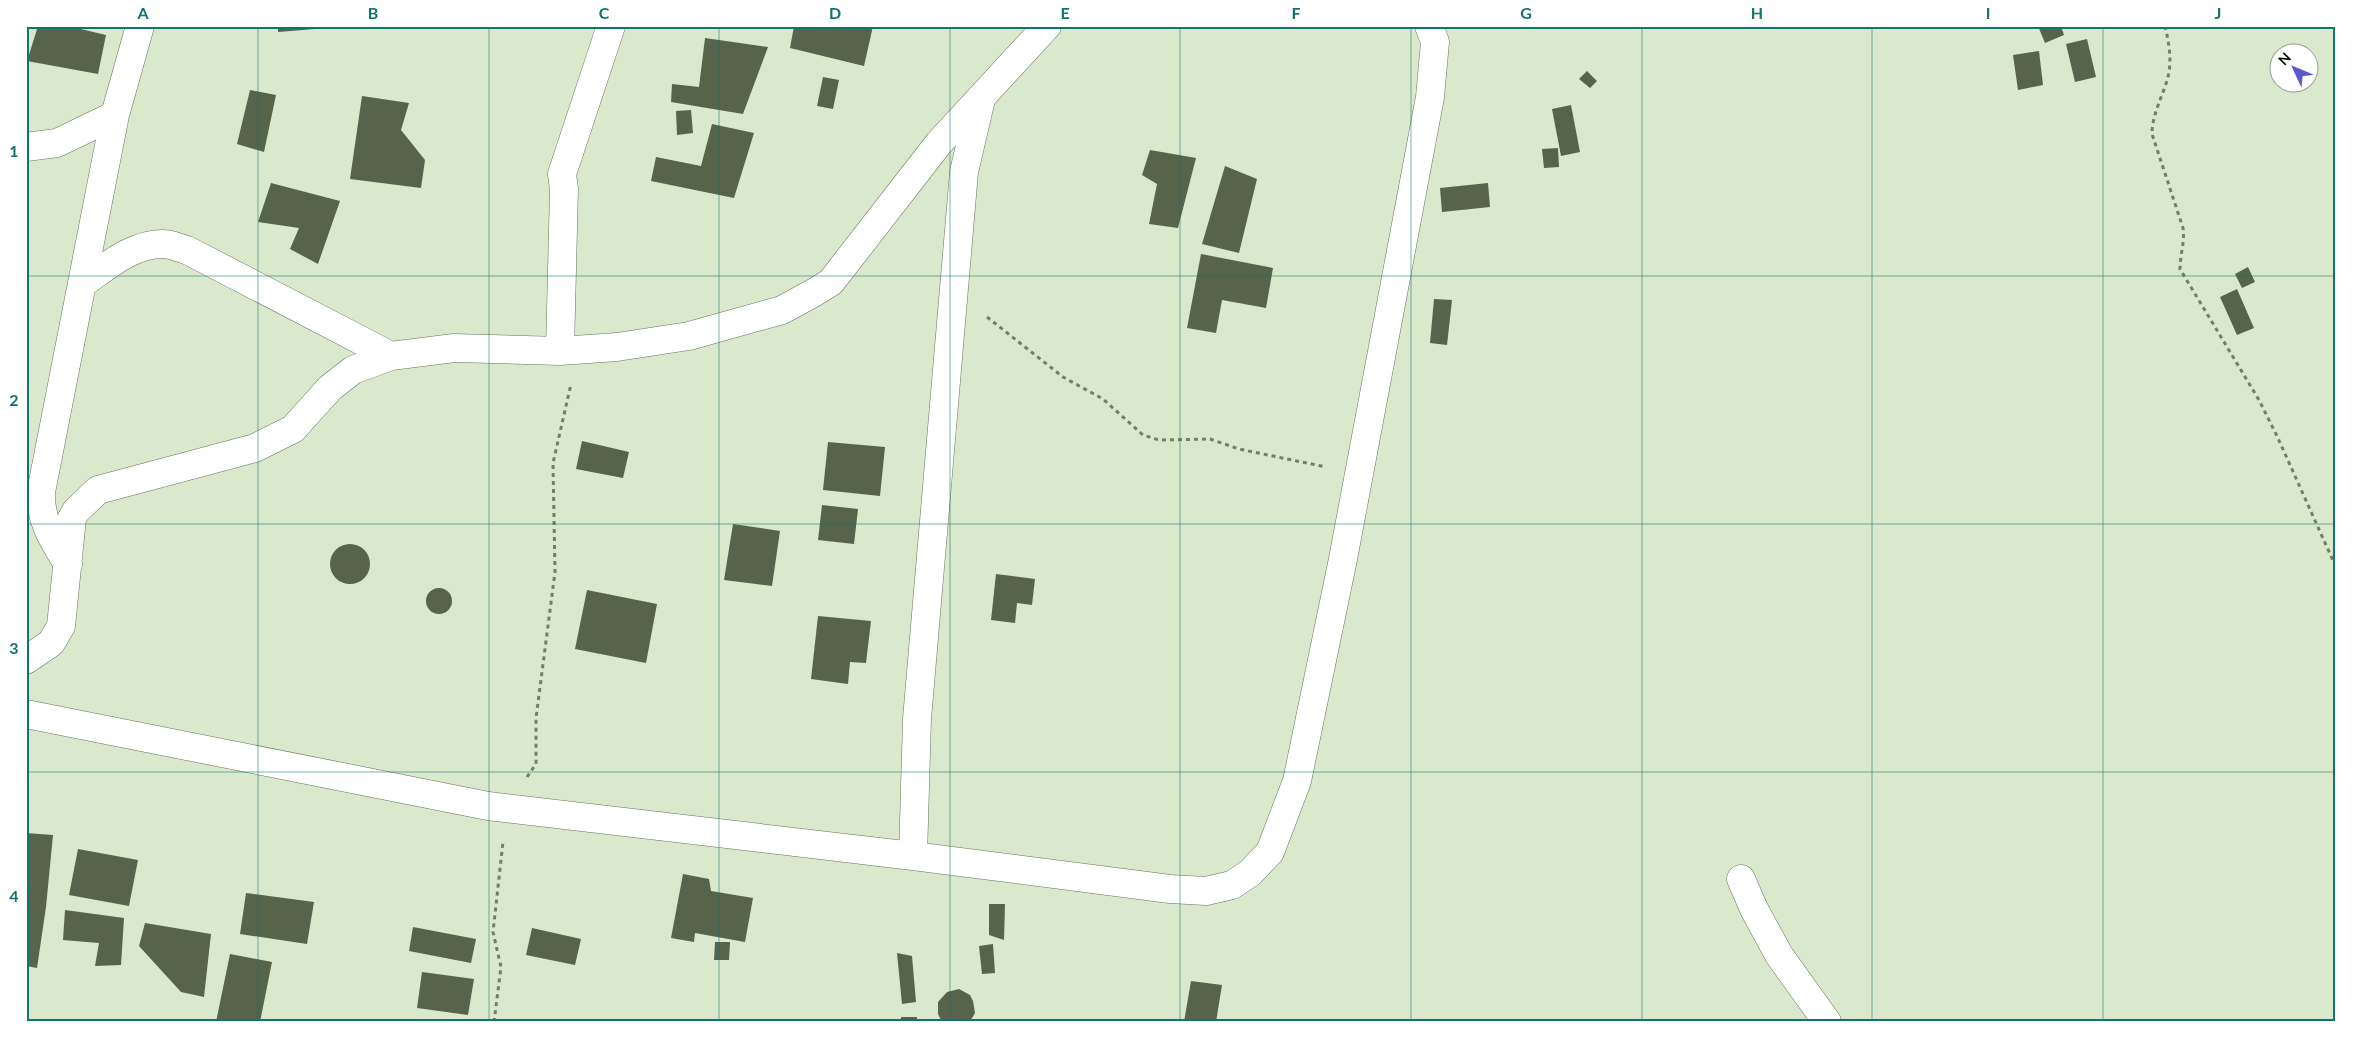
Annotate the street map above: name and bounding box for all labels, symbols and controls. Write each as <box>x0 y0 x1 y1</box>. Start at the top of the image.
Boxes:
text: A <box>136 3 149 22</box>
text: B <box>368 3 378 22</box>
text: C <box>599 3 610 22</box>
text: D <box>829 3 841 22</box>
text: E <box>1060 3 1070 22</box>
text: F <box>1291 3 1301 22</box>
text: G <box>1520 3 1532 22</box>
text: H <box>1751 3 1763 22</box>
text: I <box>1986 3 1990 22</box>
text: J <box>2215 3 2221 22</box>
north arrow <box>2268 42 2318 92</box>
text: N <box>2274 49 2294 68</box>
text: 1 <box>9 141 19 160</box>
text: 2 <box>9 390 19 409</box>
text: 3 <box>9 638 19 657</box>
text: 4 <box>9 886 19 905</box>

